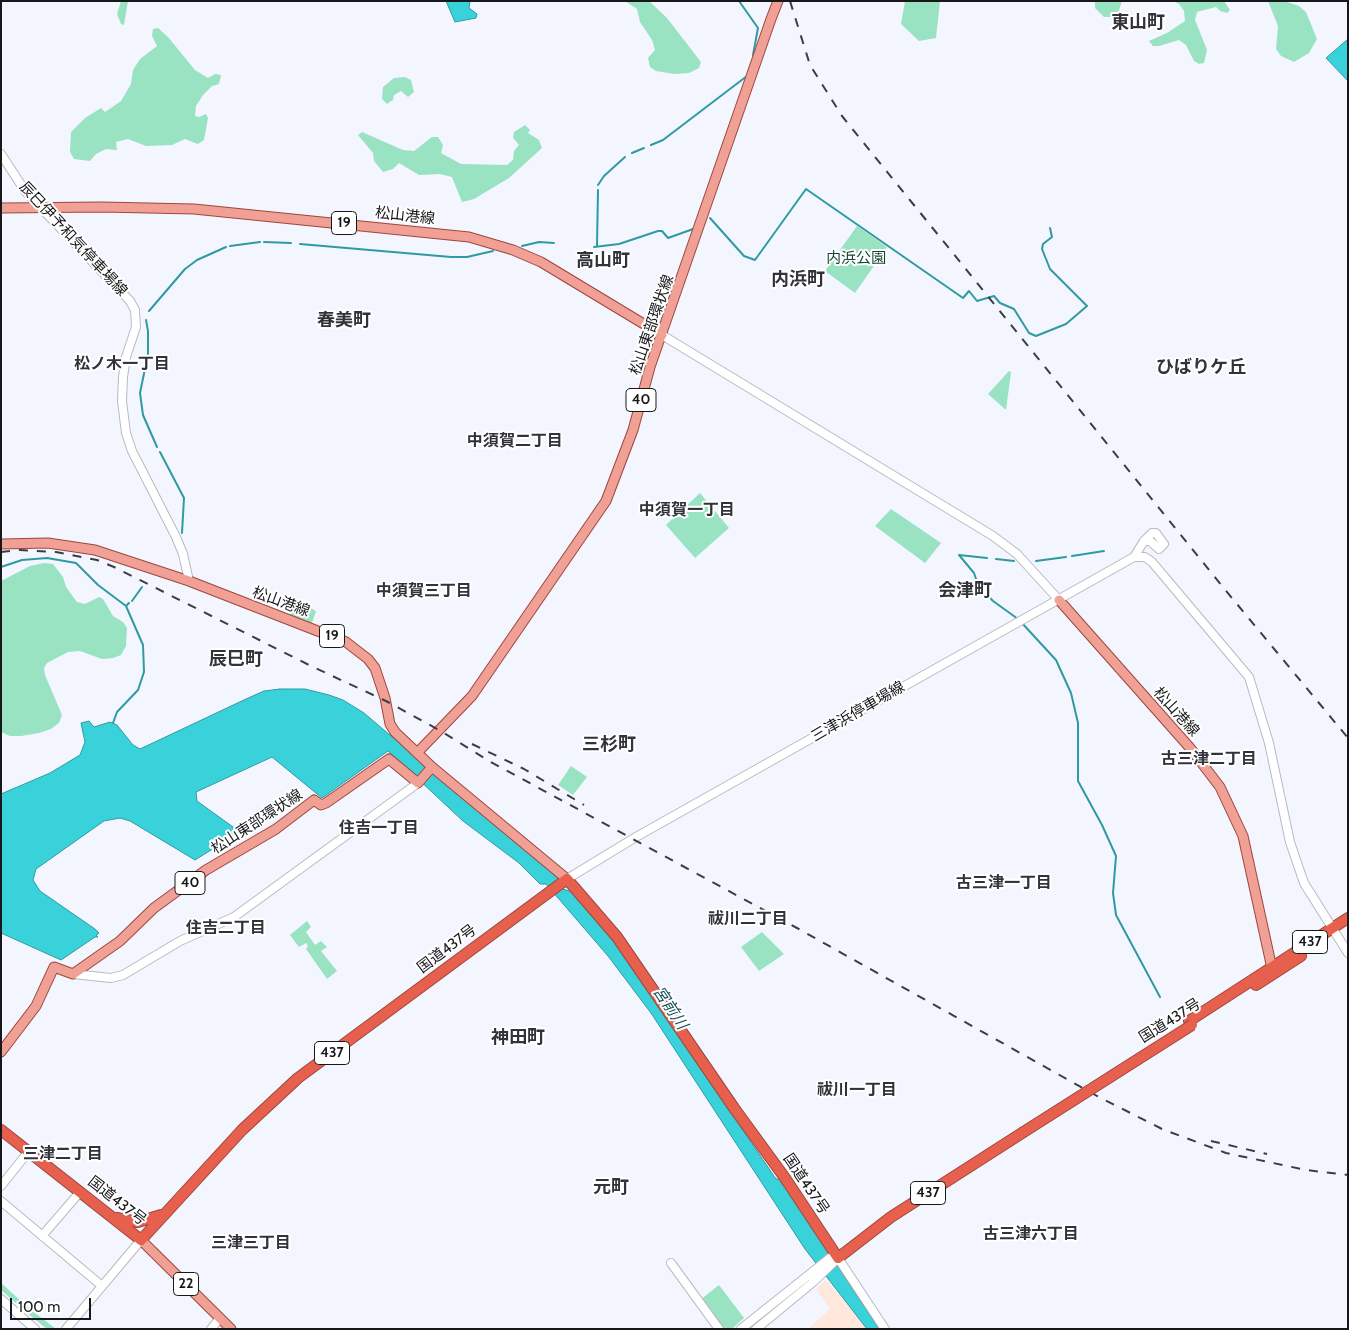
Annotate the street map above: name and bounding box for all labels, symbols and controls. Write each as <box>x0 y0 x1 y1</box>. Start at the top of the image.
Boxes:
district label: 東山町 <box>1111 12 1165 34</box>
street label: 辰巳伊予和気停車場線 <box>15 178 131 300</box>
street label: 松山港線 <box>374 204 436 228</box>
road number: 19 <box>332 212 356 234</box>
district label: 高山町 <box>576 250 630 272</box>
park label: 内浜公園 <box>826 250 886 268</box>
district label: 内浜町 <box>771 269 825 291</box>
street label: 松山東部環状線 <box>626 272 678 378</box>
district label: 春美町 <box>317 310 371 332</box>
district label: 松ノ木一丁目 <box>74 354 170 374</box>
district label: ひばりケ丘 <box>1156 357 1246 379</box>
road number: 40 <box>626 388 656 412</box>
district label: 中須賀二丁目 <box>467 431 563 451</box>
district label: 中須賀一丁目 <box>639 500 735 520</box>
district label: 会津町 <box>938 580 992 602</box>
district label: 中須賀三丁目 <box>376 581 472 601</box>
street label: 松山港線 <box>250 583 312 621</box>
road number: 19 <box>320 624 344 648</box>
district label: 辰巳町 <box>209 649 263 671</box>
street label: 三津浜停車場線 <box>808 678 908 746</box>
street label: 松山港線 <box>1149 684 1203 740</box>
district label: 三杉町 <box>582 734 636 756</box>
district label: 古三津二丁目 <box>1161 749 1257 769</box>
street label: 松山東部環状線 <box>208 786 306 858</box>
district label: 住吉一丁目 <box>339 818 419 838</box>
road number: 40 <box>175 871 205 894</box>
district label: 古三津一丁目 <box>956 873 1052 893</box>
district label: 祓川二丁目 <box>708 909 788 929</box>
district label: 住吉二丁目 <box>186 918 266 938</box>
street label: 国道437号 <box>414 921 480 977</box>
road number: 437 <box>1292 930 1328 954</box>
water label: 宮前川 <box>649 983 691 1033</box>
street label: 国道437号 <box>1136 995 1204 1047</box>
district label: 神田町 <box>491 1027 545 1049</box>
road number: 437 <box>314 1042 350 1064</box>
district label: 祓川一丁目 <box>817 1080 897 1100</box>
district label: 三津二丁目 <box>23 1144 103 1164</box>
street label: 国道437号 <box>779 1150 833 1218</box>
street label: 国道437号 <box>84 1173 150 1229</box>
district label: 元町 <box>593 1177 629 1199</box>
road number: 437 <box>910 1182 946 1204</box>
district label: 古三津六丁目 <box>983 1224 1079 1244</box>
district label: 三津三丁目 <box>211 1233 291 1253</box>
road number: 22 <box>174 1272 198 1296</box>
scale bar <box>12 1288 94 1320</box>
text: 100 m <box>18 1298 60 1316</box>

